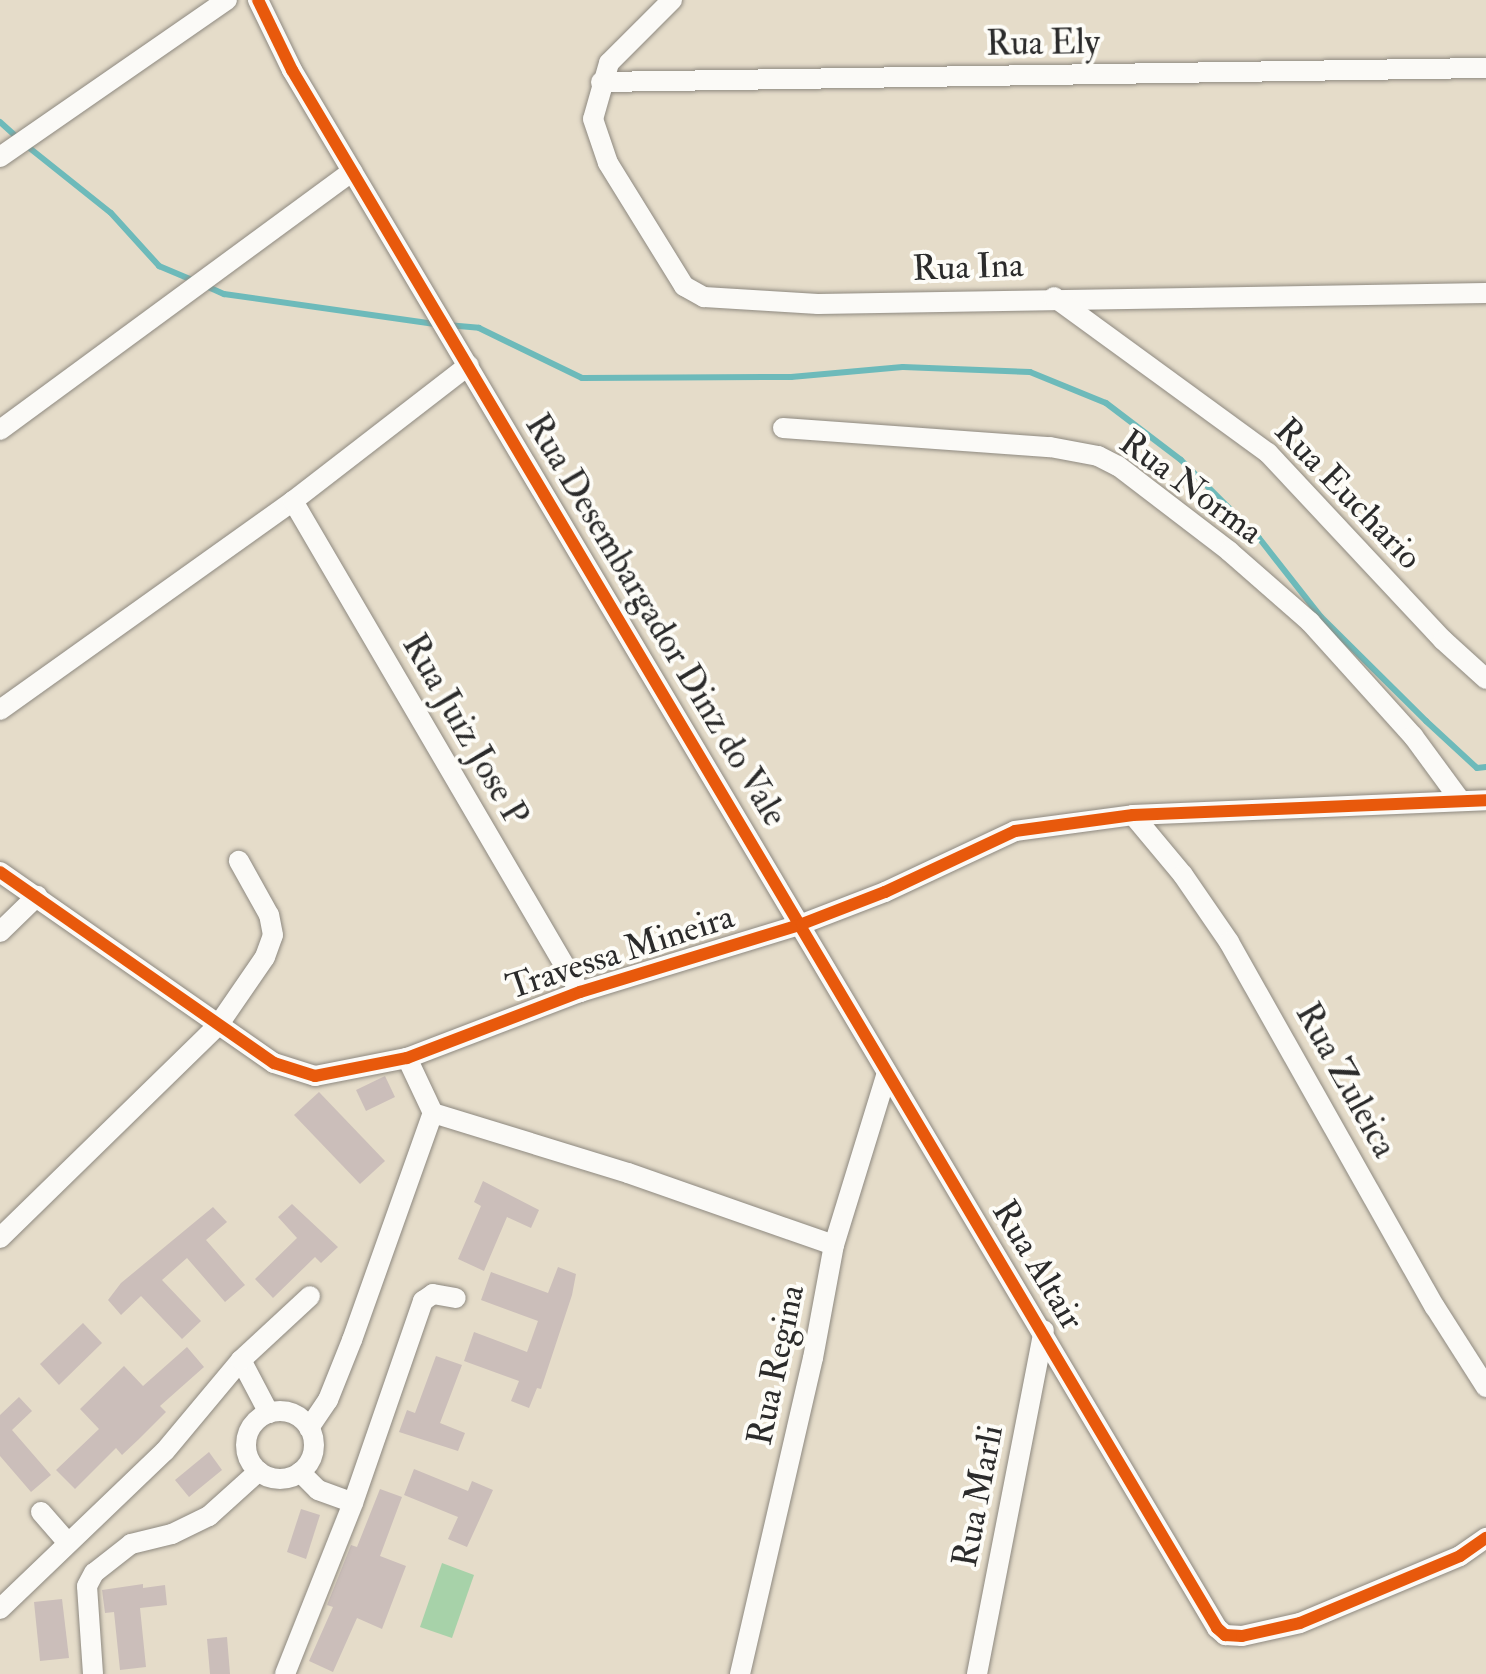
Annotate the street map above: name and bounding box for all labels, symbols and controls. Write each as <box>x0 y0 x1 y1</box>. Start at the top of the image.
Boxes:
street label: Rua Ely <box>986 21 1100 65</box>
street label: Rua Ina <box>912 244 1024 290</box>
street label: Rua Desembargador Dinz do Vale <box>516 406 796 834</box>
street label: Rua Euchario <box>1266 410 1430 578</box>
street label: Rua Norma <box>1111 421 1271 553</box>
street label: Rua Juiz Jose P <box>393 627 537 833</box>
street label: Travessa Mineira <box>501 895 739 1009</box>
street label: Rua Zuleica <box>1286 995 1406 1165</box>
street label: Rua Altair <box>983 1193 1093 1337</box>
street label: Rua Regina <box>739 1281 813 1449</box>
street label: Rua Marli <box>944 1421 1012 1571</box>

